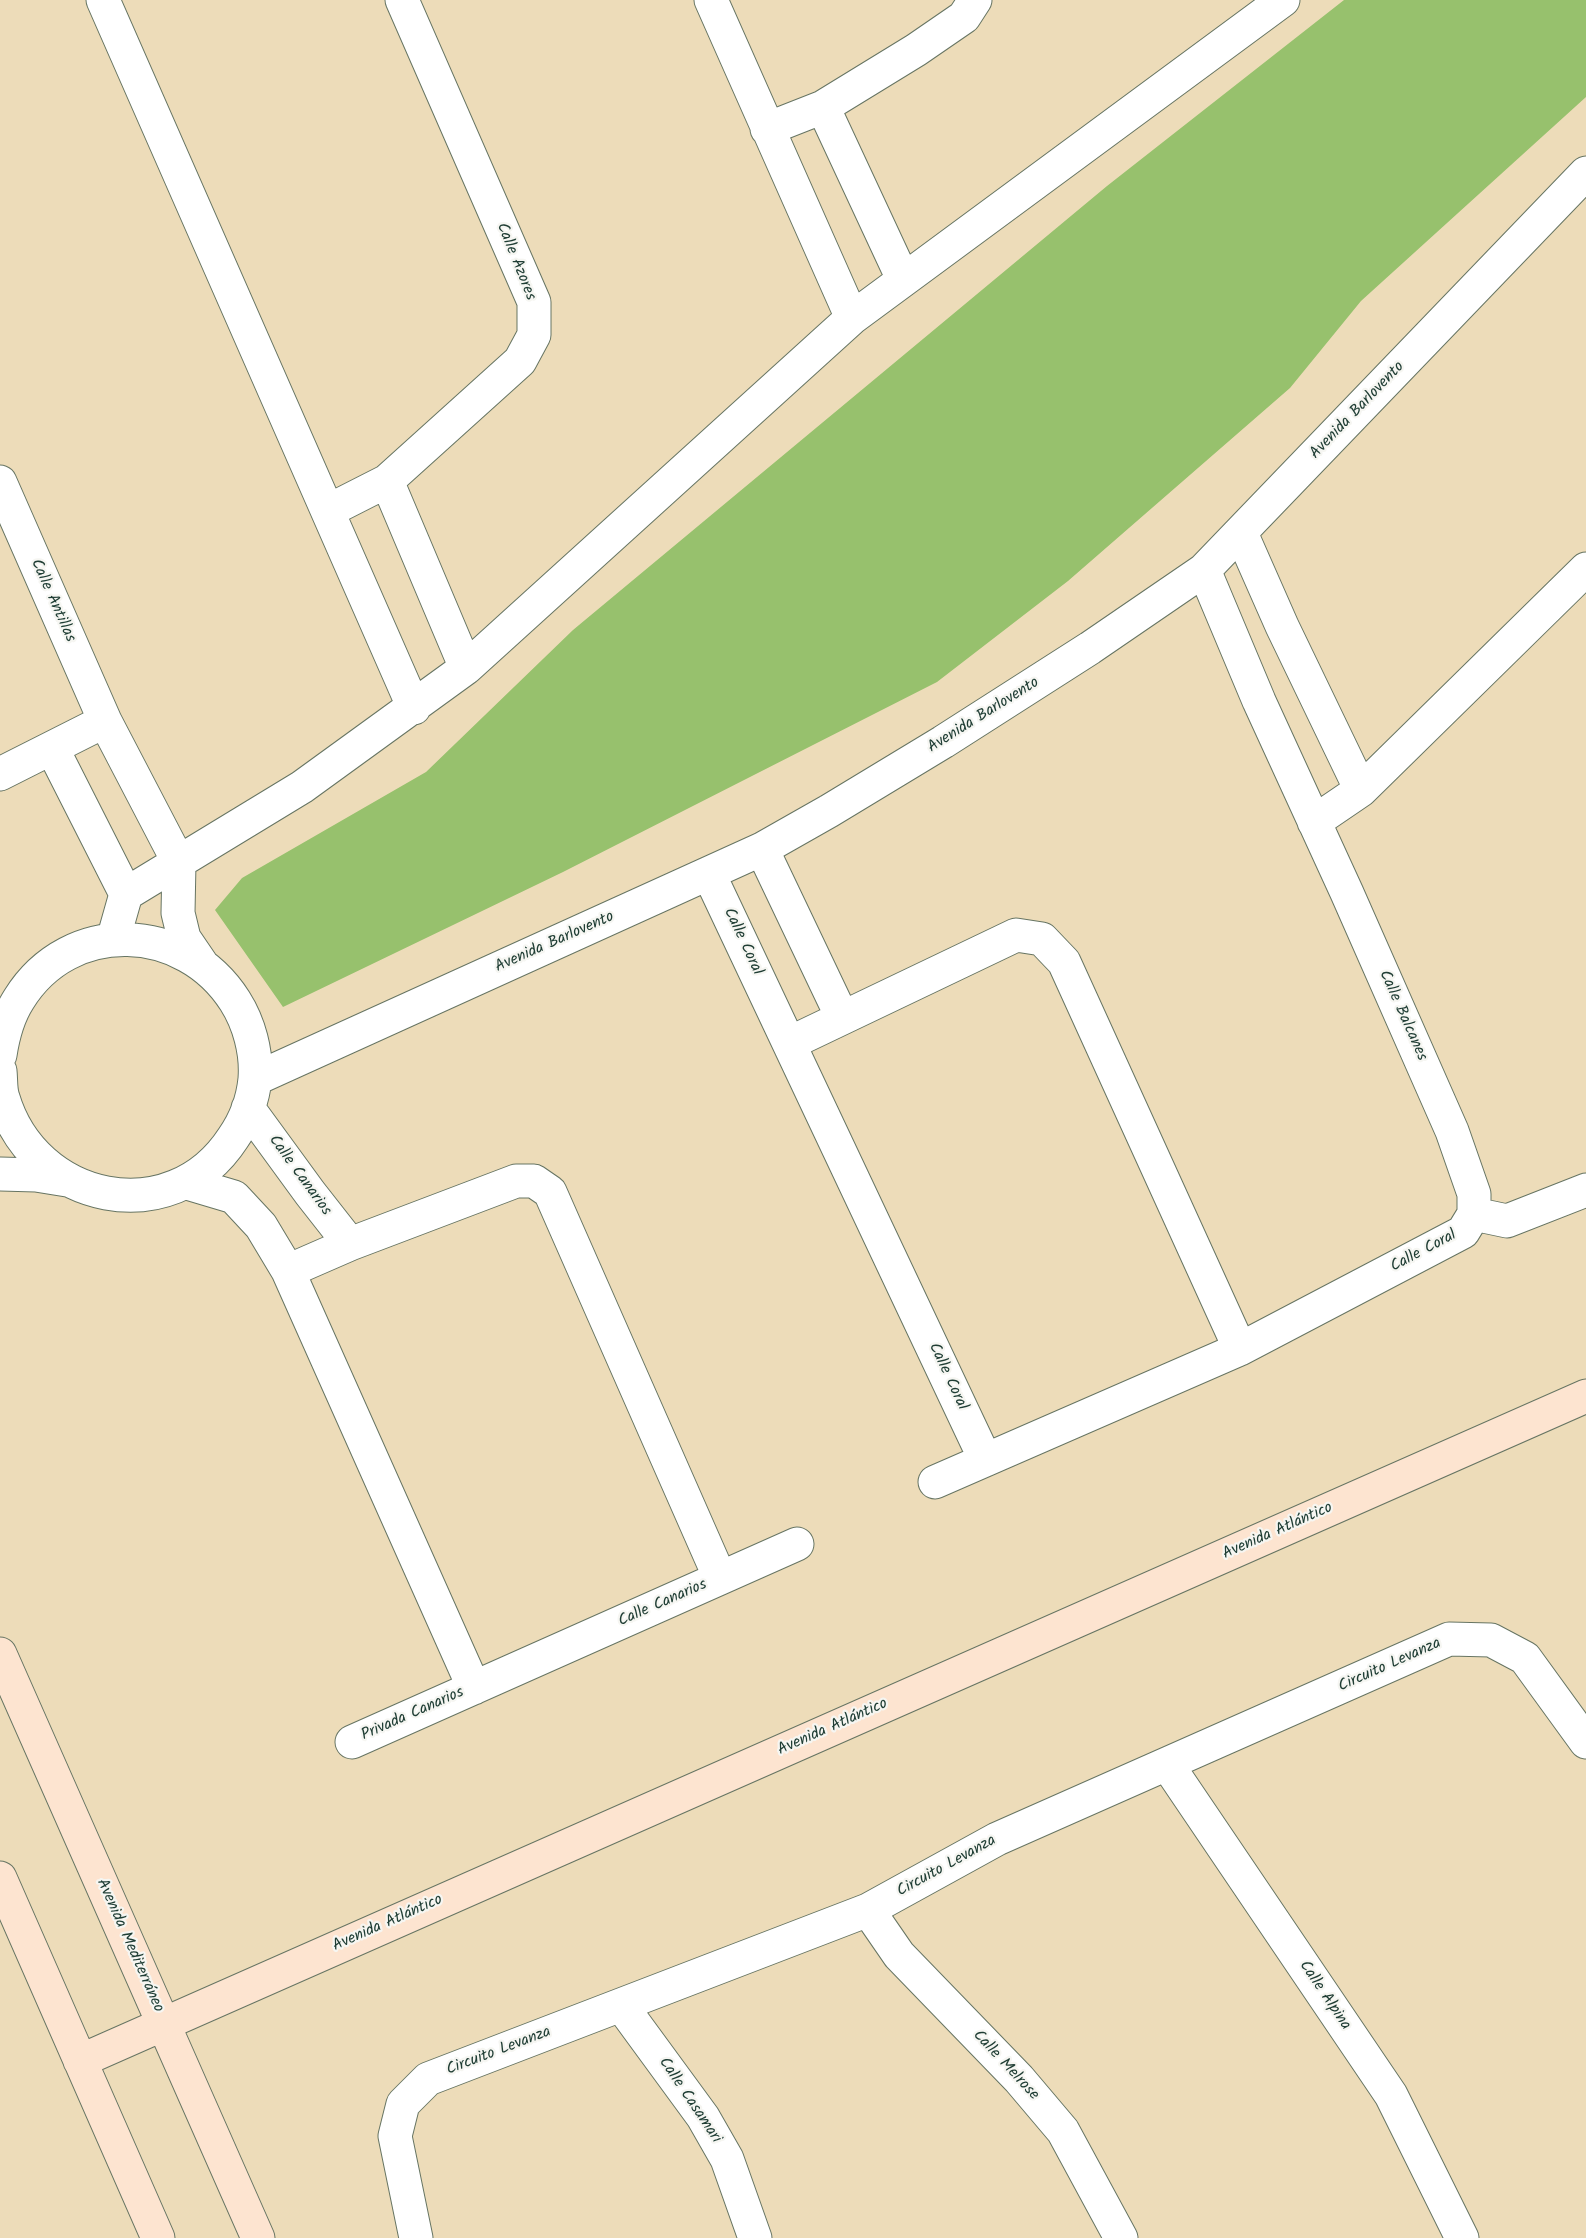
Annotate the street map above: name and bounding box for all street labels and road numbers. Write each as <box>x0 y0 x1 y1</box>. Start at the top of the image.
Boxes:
street label: Calle Azores <box>491 220 539 304</box>
street label: Avenida Barlovento <box>1307 358 1409 464</box>
street label: Calle Antillas <box>25 556 79 646</box>
street label: Avenida Barlovento <box>925 674 1043 758</box>
street label: Calle Coral <box>718 905 766 979</box>
street label: Avenida Barlovento <box>493 908 617 978</box>
street label: Calle Balcanes <box>1373 968 1431 1064</box>
street label: Calle Canarios <box>263 1132 335 1220</box>
street label: Calle Coral <box>1388 1227 1460 1277</box>
street label: Calle Coral <box>923 1340 971 1414</box>
street label: Avenida Atlántico <box>1220 1499 1336 1565</box>
street label: Calle Canarios <box>616 1576 710 1632</box>
street label: Circuito Levanza <box>1336 1635 1444 1697</box>
street label: Privada Canarios <box>359 1684 467 1746</box>
street label: Avenida Atlántico <box>775 1695 891 1761</box>
street label: Circuito Levanza <box>894 1832 1000 1902</box>
street label: Avenida Mediterráneo <box>91 1876 167 2016</box>
street label: Avenida Atlántico <box>330 1891 446 1957</box>
street label: Calle Alpina <box>1294 1958 1354 2034</box>
street label: Circuito Levanza <box>444 2023 554 2081</box>
street label: Calle Melrose <box>968 2027 1042 2105</box>
street label: Calle Casamari <box>653 2054 725 2148</box>

